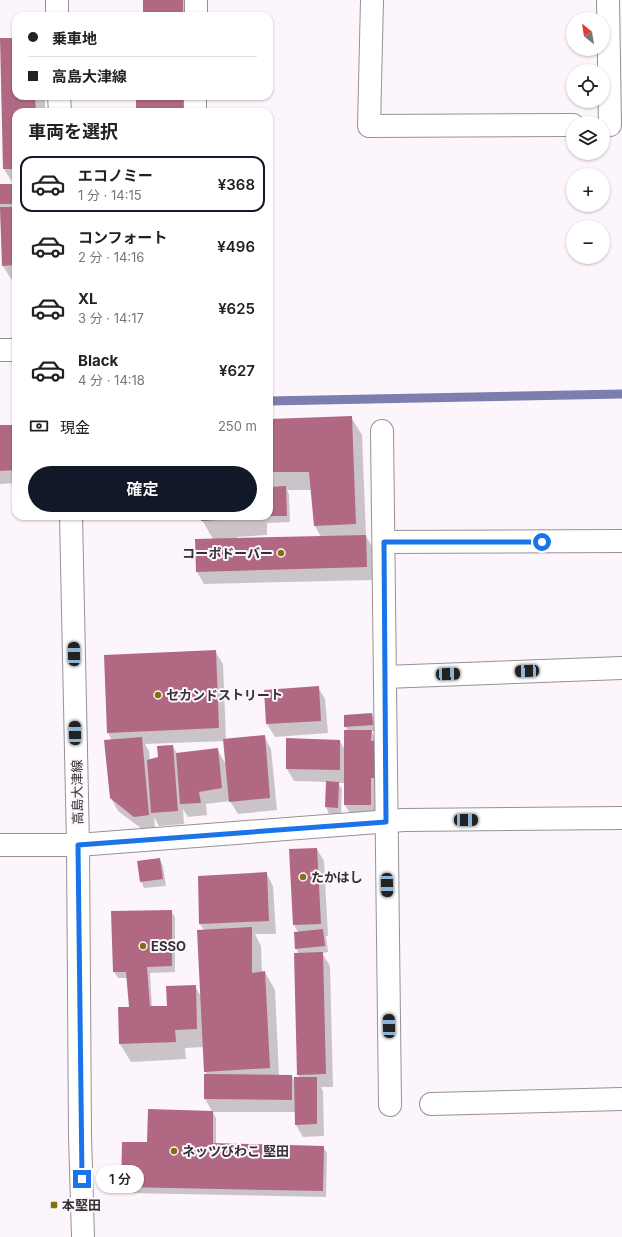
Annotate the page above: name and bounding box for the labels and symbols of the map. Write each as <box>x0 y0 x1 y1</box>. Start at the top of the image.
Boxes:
north arrow <box>566 12 610 56</box>
route start <box>533 533 551 551</box>
place label: コーポドーバー <box>182 545 273 561</box>
marker: コーポドーバー <box>276 548 286 558</box>
car <box>68 642 80 666</box>
car <box>515 665 539 677</box>
car <box>436 668 460 680</box>
place label: セカンドストリート <box>166 687 283 703</box>
marker: セカンドストリート <box>153 690 163 700</box>
car <box>69 721 81 745</box>
street label: 高島大津線 <box>68 759 86 825</box>
car <box>454 814 478 826</box>
place label: たかはし <box>311 869 362 885</box>
marker: たかはし <box>298 872 308 882</box>
car <box>381 873 393 897</box>
place label: ESSO <box>151 938 186 954</box>
marker: ESSO <box>138 941 148 951</box>
car <box>383 1014 395 1038</box>
place label: ネッツびわこ 堅田 <box>182 1143 289 1159</box>
marker: ネッツびわこ 堅田 <box>169 1146 179 1156</box>
callout: 1 分 <box>96 1165 144 1193</box>
route end <box>73 1170 91 1188</box>
place label: 本堅田 <box>62 1197 101 1213</box>
marker: 本堅田 <box>49 1200 59 1210</box>

